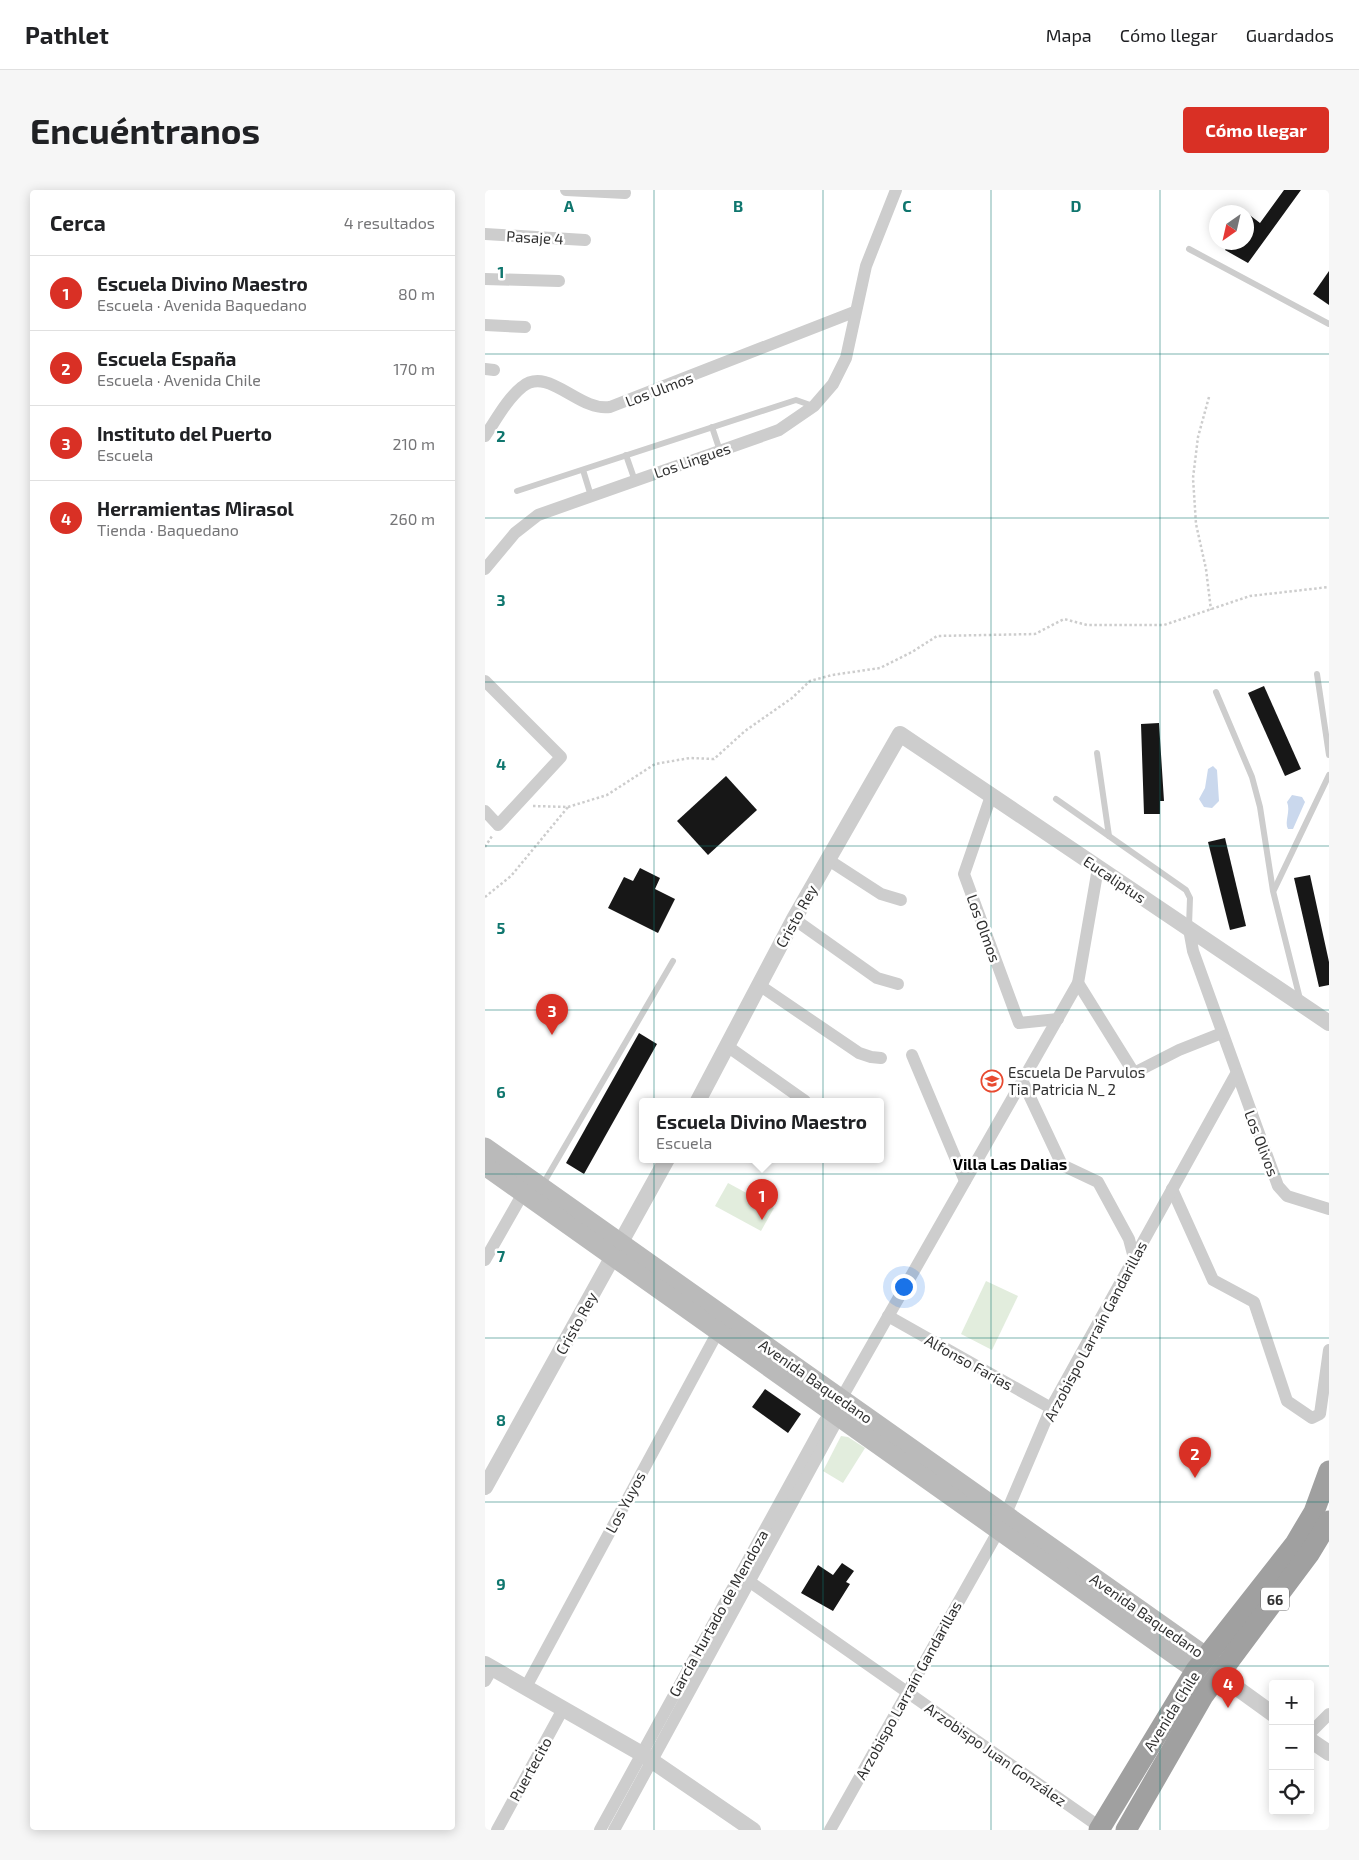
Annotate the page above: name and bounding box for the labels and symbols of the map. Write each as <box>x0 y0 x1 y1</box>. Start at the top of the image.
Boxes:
text: A <box>564 196 575 215</box>
text: B <box>733 196 743 215</box>
text: C <box>902 196 912 215</box>
text: D <box>1071 196 1082 215</box>
north arrow <box>1209 205 1254 250</box>
street label: Pasaje 4 <box>506 227 564 248</box>
text: 1 <box>498 262 504 281</box>
street label: Los Ulmos <box>623 368 695 410</box>
text: 2 <box>496 426 506 445</box>
street label: Los Lingues <box>651 438 733 482</box>
text: 3 <box>496 590 506 609</box>
text: 4 <box>496 754 506 773</box>
street label: Eucaliptus <box>1080 852 1150 906</box>
street label: Cristo Rey <box>771 882 821 950</box>
street label: Los Olmos <box>963 892 1005 964</box>
text: 5 <box>497 918 506 937</box>
pin: 3 <box>536 994 568 1035</box>
place label: Escuela De Parvulos Tia Patricia N_ 2 <box>1008 1063 1146 1098</box>
school or university icon: Escuela De Parvulos Tia Patricia N_ 2 <box>980 1069 1004 1093</box>
text: 6 <box>496 1082 506 1101</box>
street label: Los Olivos <box>1241 1107 1283 1179</box>
district label: Villa Las Dalias <box>953 1154 1067 1173</box>
pin: 1 <box>746 1179 778 1220</box>
street label: Arzobispo Larraín Gandarillas <box>1040 1238 1150 1424</box>
text: 7 <box>497 1246 506 1265</box>
your location <box>891 1274 917 1300</box>
street label: Cristo Rey <box>551 1289 601 1357</box>
street label: Alfonso Farías <box>922 1330 1016 1394</box>
street label: Avenida Baquedano <box>756 1335 876 1427</box>
text: 8 <box>496 1410 506 1429</box>
pin: 2 <box>1179 1437 1211 1478</box>
street label: Los Yuyos <box>601 1468 649 1536</box>
street label: García Hurtado de Mendoza <box>665 1526 771 1700</box>
street label: Avenida Baquedano <box>1087 1569 1207 1661</box>
text: 9 <box>496 1574 506 1593</box>
road number: 66 <box>1261 1588 1289 1610</box>
street label: Arzobispo Larraín Gandarillas <box>851 1597 965 1783</box>
pin: 4 <box>1212 1667 1244 1708</box>
street label: Avenida Chile <box>1139 1668 1203 1754</box>
street label: Arzobispo Juan González <box>922 1698 1070 1810</box>
street label: Puertecito <box>505 1734 555 1804</box>

